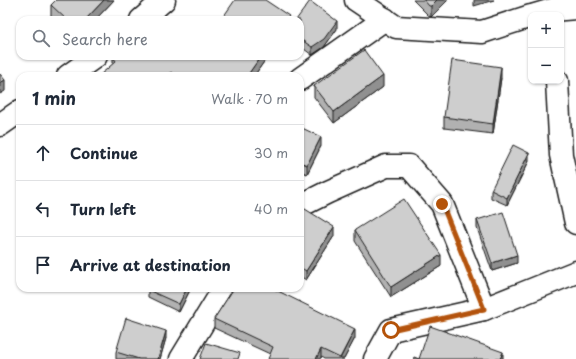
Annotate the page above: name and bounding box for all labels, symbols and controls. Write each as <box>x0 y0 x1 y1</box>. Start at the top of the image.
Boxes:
map controls <box>528 12 564 84</box>
button: + <box>528 12 564 48</box>
search box <box>16 16 304 60</box>
icon: search <box>30 27 52 49</box>
text: Search here <box>62 27 148 50</box>
button: − <box>528 48 564 84</box>
text: 1 min <box>32 85 76 111</box>
text: Walk · 70 m <box>211 89 288 108</box>
text: Continue <box>70 141 138 164</box>
icon: ahead <box>32 142 54 164</box>
text: 30 m <box>254 143 288 162</box>
route end <box>433 195 451 213</box>
text: Turn left <box>70 197 136 220</box>
icon: left <box>32 198 54 220</box>
text: 40 m <box>254 199 288 218</box>
text: Arrive at destination <box>70 253 231 276</box>
icon: arrive <box>32 254 54 276</box>
route start <box>382 321 400 339</box>

